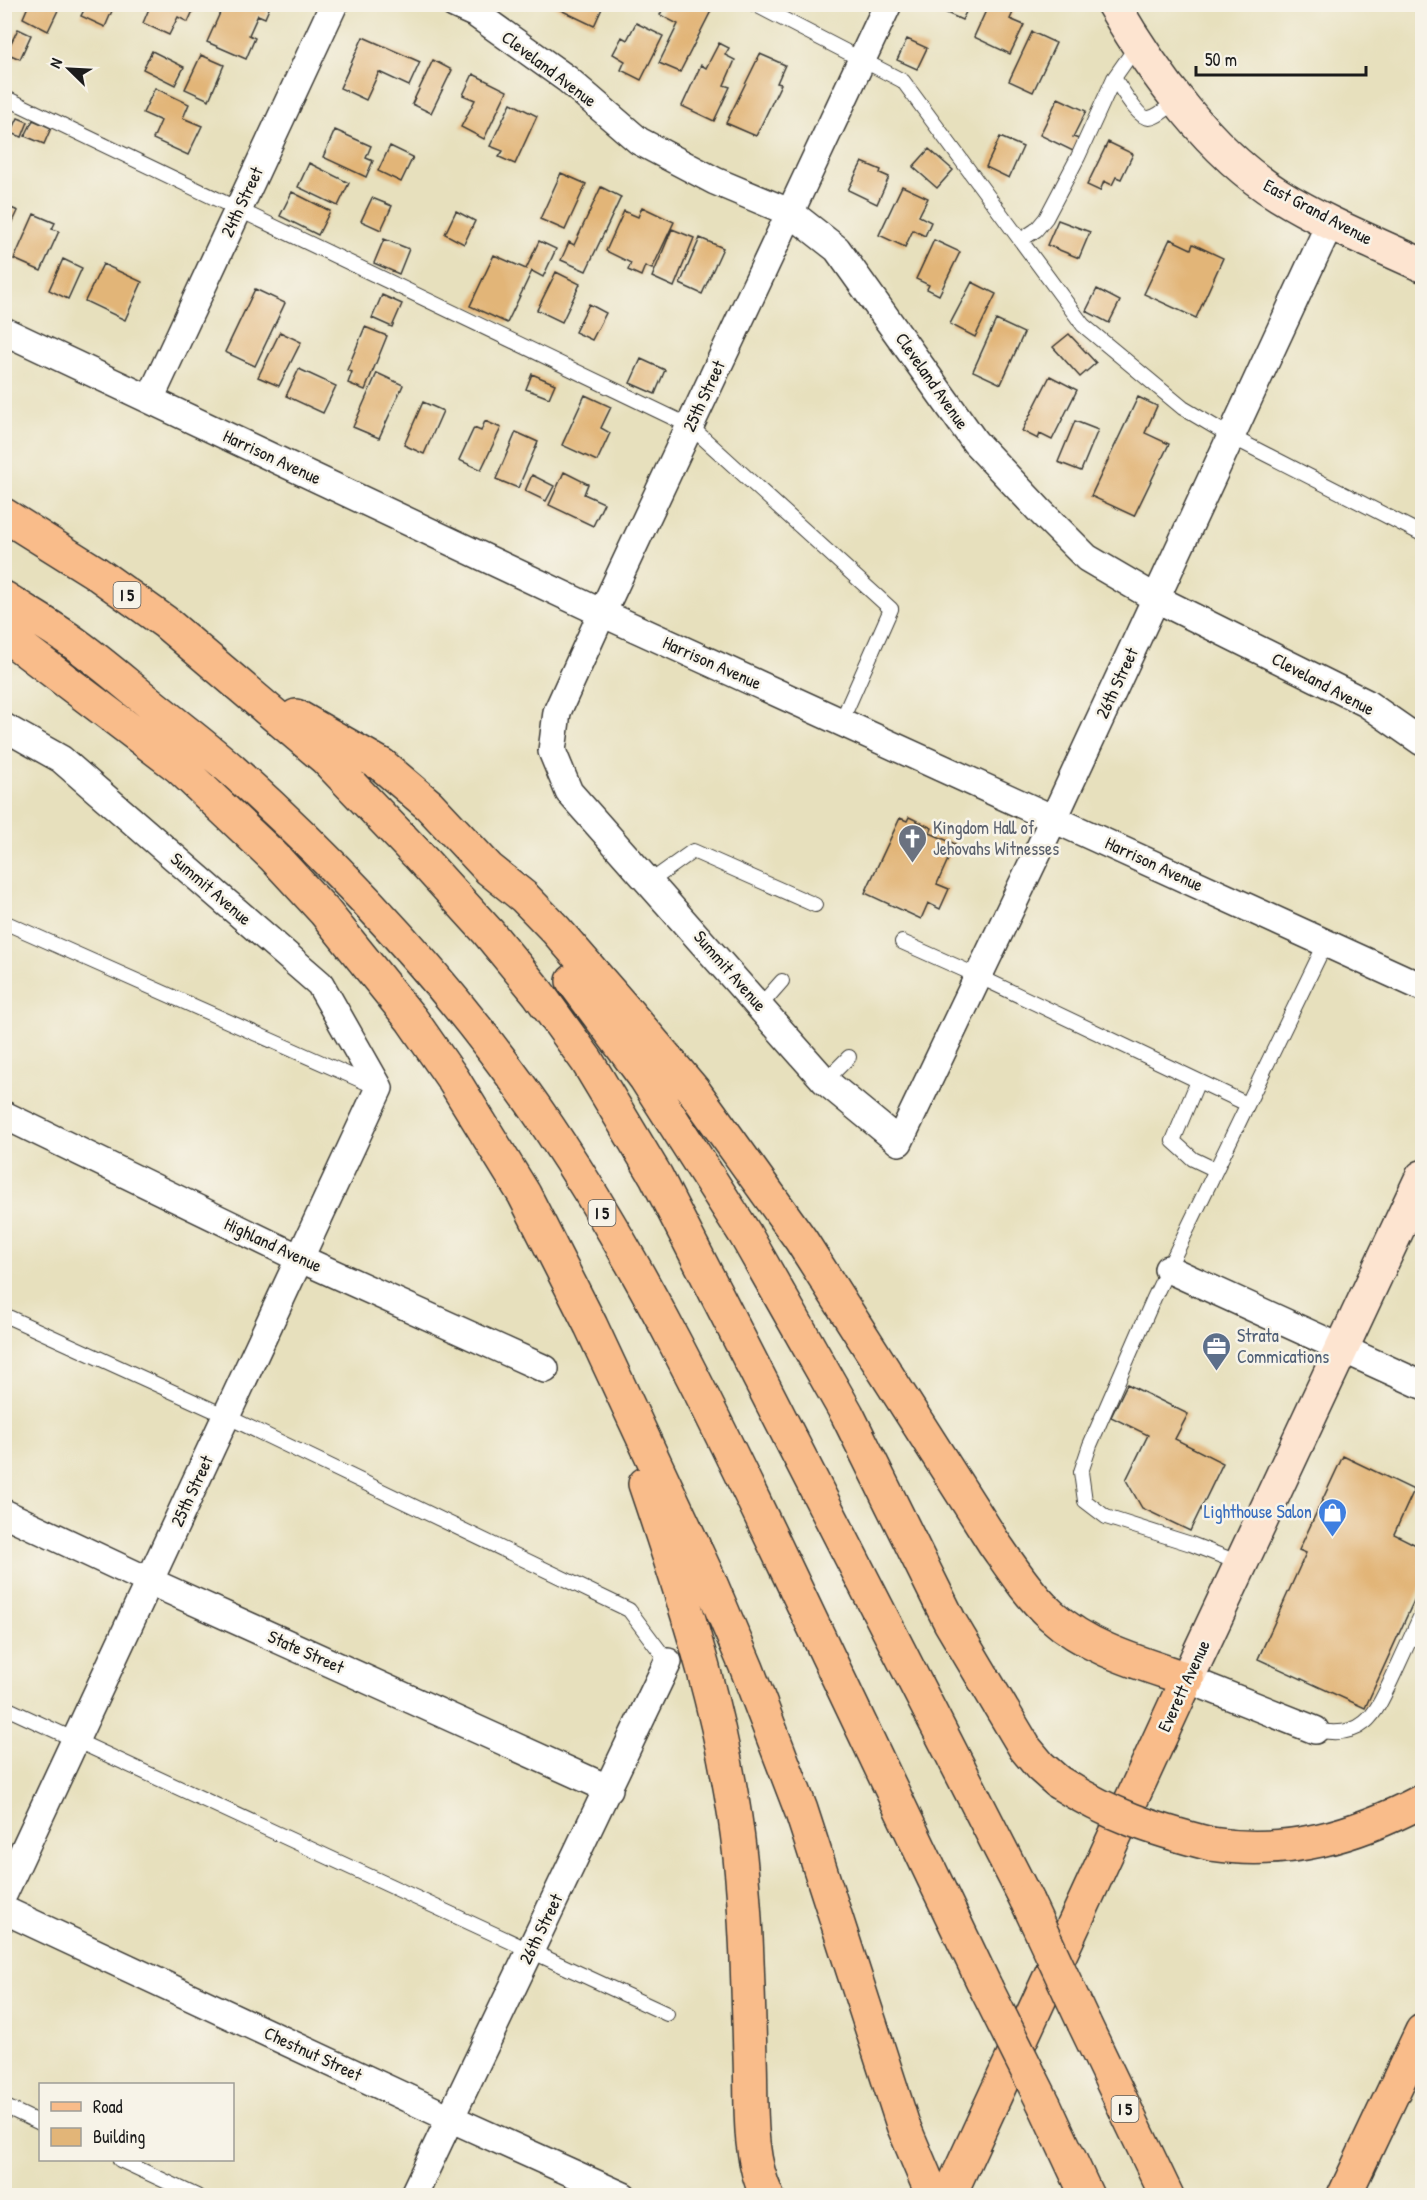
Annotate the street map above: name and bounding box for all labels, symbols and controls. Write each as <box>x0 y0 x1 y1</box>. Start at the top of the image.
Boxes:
street label: Cleveland Avenue <box>497 25 602 113</box>
north arrow <box>39 39 99 99</box>
scale bar <box>1196 39 1366 77</box>
text: 50 m <box>1205 47 1237 72</box>
text: N <box>44 54 67 71</box>
street label: 24th Street <box>214 162 269 241</box>
street label: East Grand Avenue <box>1259 172 1377 251</box>
street label: Cleveland Avenue <box>890 327 975 434</box>
street label: 25th Street <box>676 355 731 435</box>
street label: Harrison Avenue <box>219 423 325 490</box>
road number: I 5 <box>114 582 140 608</box>
street label: Harrison Avenue <box>659 630 765 695</box>
street label: 26th Street <box>1089 643 1144 722</box>
street label: Cleveland Avenue <box>1267 646 1379 721</box>
place label: Kingdom Hall of Jehovahs Witnesses <box>933 815 1059 861</box>
church icon: Kingdom Hall of Jehovahs Witnesses <box>896 822 928 864</box>
street label: Harrison Avenue <box>1101 830 1207 897</box>
street label: Summit Avenue <box>165 846 257 931</box>
street label: Summit Avenue <box>688 925 773 1017</box>
road number: I 5 <box>588 1200 616 1226</box>
street label: Highland Avenue <box>220 1211 326 1278</box>
place label: Strata Commications <box>1237 1323 1329 1369</box>
office icon: Strata Commications <box>1200 1330 1232 1372</box>
street label: 25th Street <box>164 1450 219 1530</box>
shop icon: Lighthouse Salon <box>1317 1496 1349 1538</box>
place label: Lighthouse Salon <box>1204 1499 1312 1524</box>
street label: State Street <box>264 1624 349 1680</box>
street label: Everett Avenue <box>1151 1636 1216 1736</box>
street label: 26th Street <box>513 1889 569 1968</box>
street label: Chestnut Street <box>260 2020 367 2087</box>
legend <box>39 2083 234 2161</box>
text: Road <box>93 2094 123 2119</box>
road number: I 5 <box>1112 2096 1138 2122</box>
text: Building <box>93 2124 145 2149</box>

